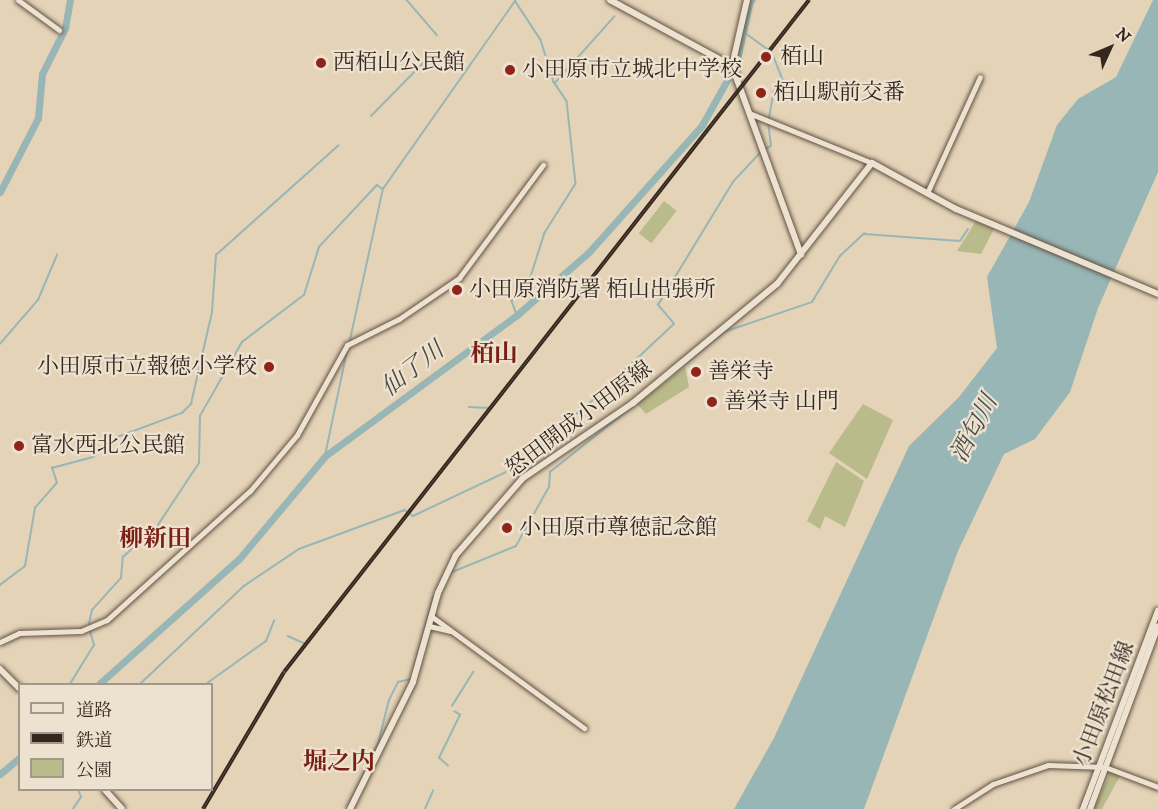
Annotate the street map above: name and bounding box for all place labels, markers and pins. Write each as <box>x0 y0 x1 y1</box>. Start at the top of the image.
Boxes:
place label: 栢山 <box>780 44 824 70</box>
marker: 栢山 <box>757 48 775 66</box>
place label: 西栢山公民館 <box>333 50 465 76</box>
marker: 西栢山公民館 <box>314 56 328 70</box>
place label: 小田原市立城北中学校 <box>522 57 742 83</box>
marker: 小田原市立城北中学校 <box>503 63 517 77</box>
place label: 栢山駅前交番 <box>773 80 905 106</box>
marker: 栢山駅前交番 <box>754 86 768 100</box>
place label: 小田原消防署 栢山出張所 <box>469 277 716 303</box>
marker: 小田原消防署 栢山出張所 <box>450 283 464 297</box>
place label: 小田原市立報徳小学校 <box>37 354 257 380</box>
place label: 善栄寺 <box>708 359 774 385</box>
marker: 小田原市立報徳小学校 <box>262 360 276 374</box>
marker: 善栄寺 <box>689 365 703 379</box>
place label: 善栄寺 山門 <box>724 389 839 415</box>
marker: 善栄寺 山門 <box>705 395 719 409</box>
place label: 富水西北公民館 <box>31 433 185 459</box>
marker: 富水西北公民館 <box>12 439 26 453</box>
place label: 小田原市尊徳記念館 <box>519 515 717 541</box>
marker: 小田原市尊徳記念館 <box>500 521 514 535</box>

